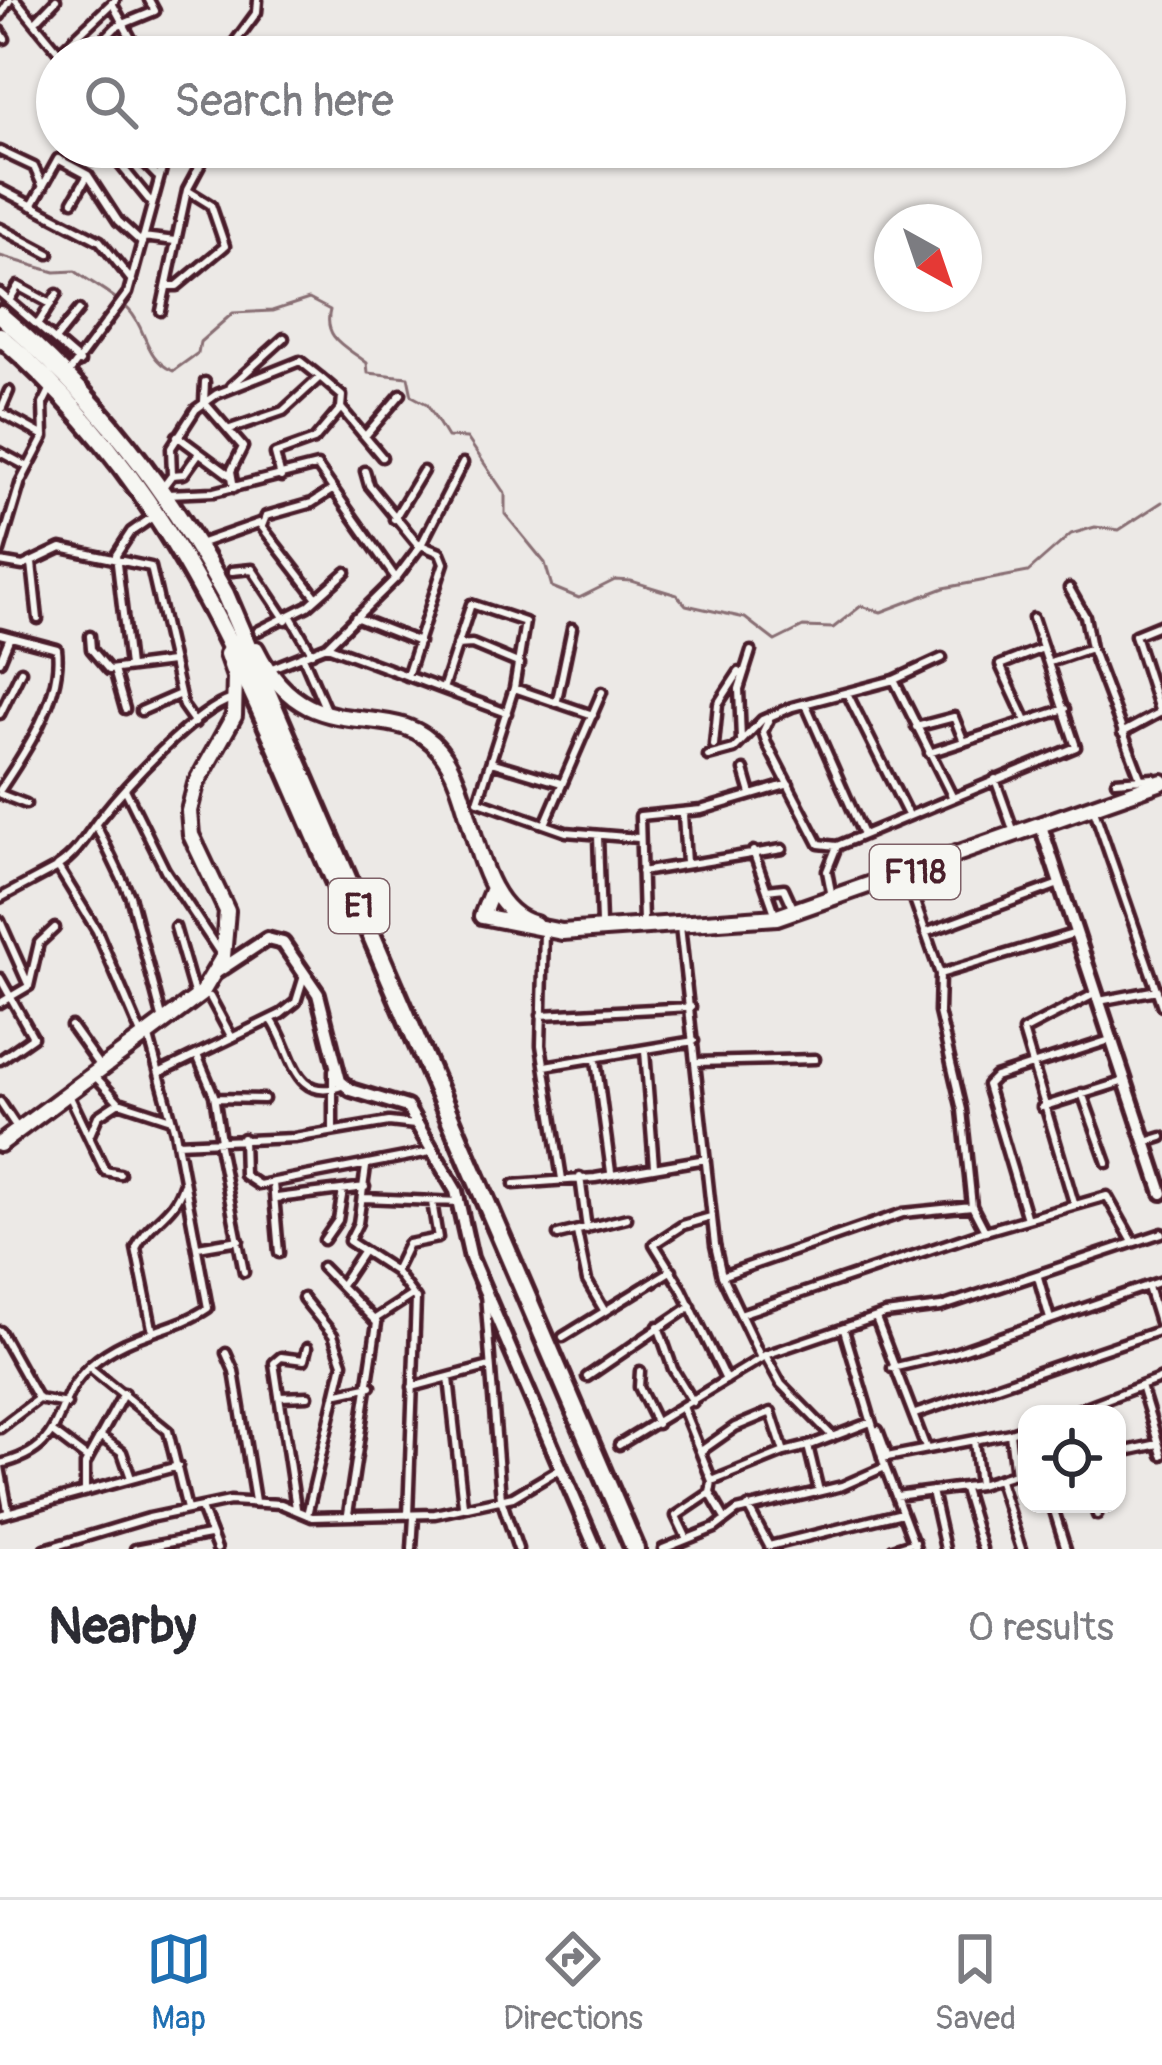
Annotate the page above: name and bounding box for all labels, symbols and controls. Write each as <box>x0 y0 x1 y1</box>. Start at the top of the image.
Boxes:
search box <box>36 36 1126 168</box>
icon: search <box>78 69 144 135</box>
text: Search here <box>174 74 394 130</box>
north arrow <box>874 204 982 312</box>
road number: F118 <box>870 845 960 899</box>
road number: E1 <box>329 879 389 933</box>
map controls <box>1018 1405 1126 1513</box>
button: locate <box>1018 1405 1126 1513</box>
text: Nearby <box>48 1595 196 1659</box>
text: 0 results <box>968 1603 1114 1652</box>
tab: Map <box>146 1926 212 2039</box>
tab: Directions <box>503 1926 643 2039</box>
tab: Saved <box>934 1926 1016 2039</box>

